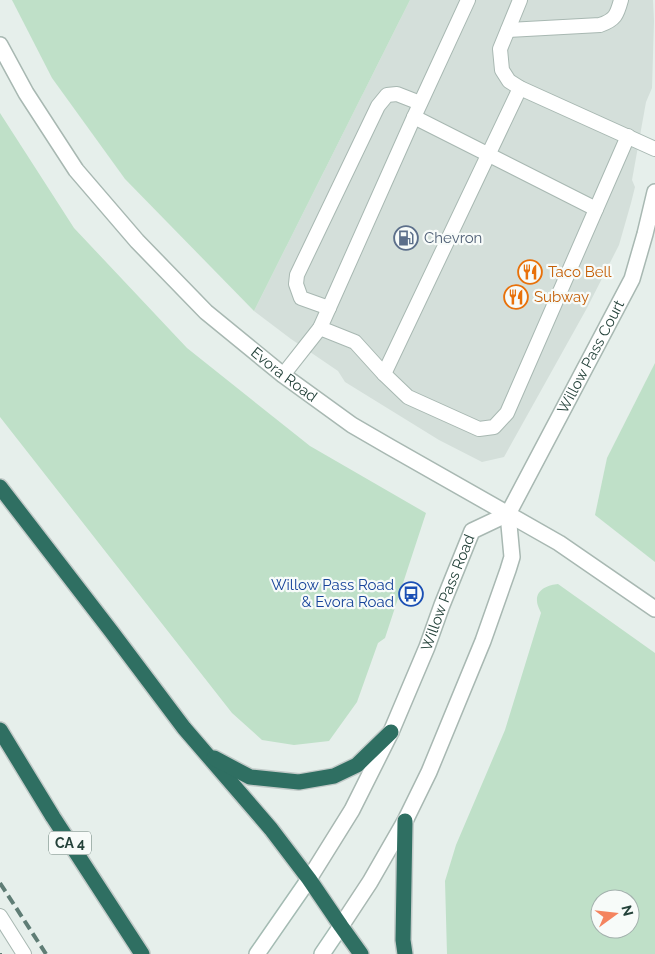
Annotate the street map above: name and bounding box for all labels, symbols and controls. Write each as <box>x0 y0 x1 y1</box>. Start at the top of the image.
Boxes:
fuel station icon: Chevron <box>393 225 419 251</box>
place label: Chevron <box>424 229 482 247</box>
restaurant icon: Taco Bell <box>517 259 543 285</box>
place label: Taco Bell <box>548 263 613 281</box>
restaurant icon: Subway <box>503 284 529 310</box>
place label: Subway <box>534 288 589 306</box>
street label: Willow Pass Court <box>554 297 628 417</box>
street label: Evora Road <box>247 343 321 406</box>
street label: Willow Pass Road <box>417 532 479 653</box>
place label: Willow Pass Road & Evora Road <box>271 576 394 611</box>
bus stop icon: Willow Pass Road & Evora Road <box>398 581 424 607</box>
road number: CA 4 <box>49 831 91 854</box>
north arrow <box>590 889 640 939</box>
text: N <box>618 903 637 918</box>

